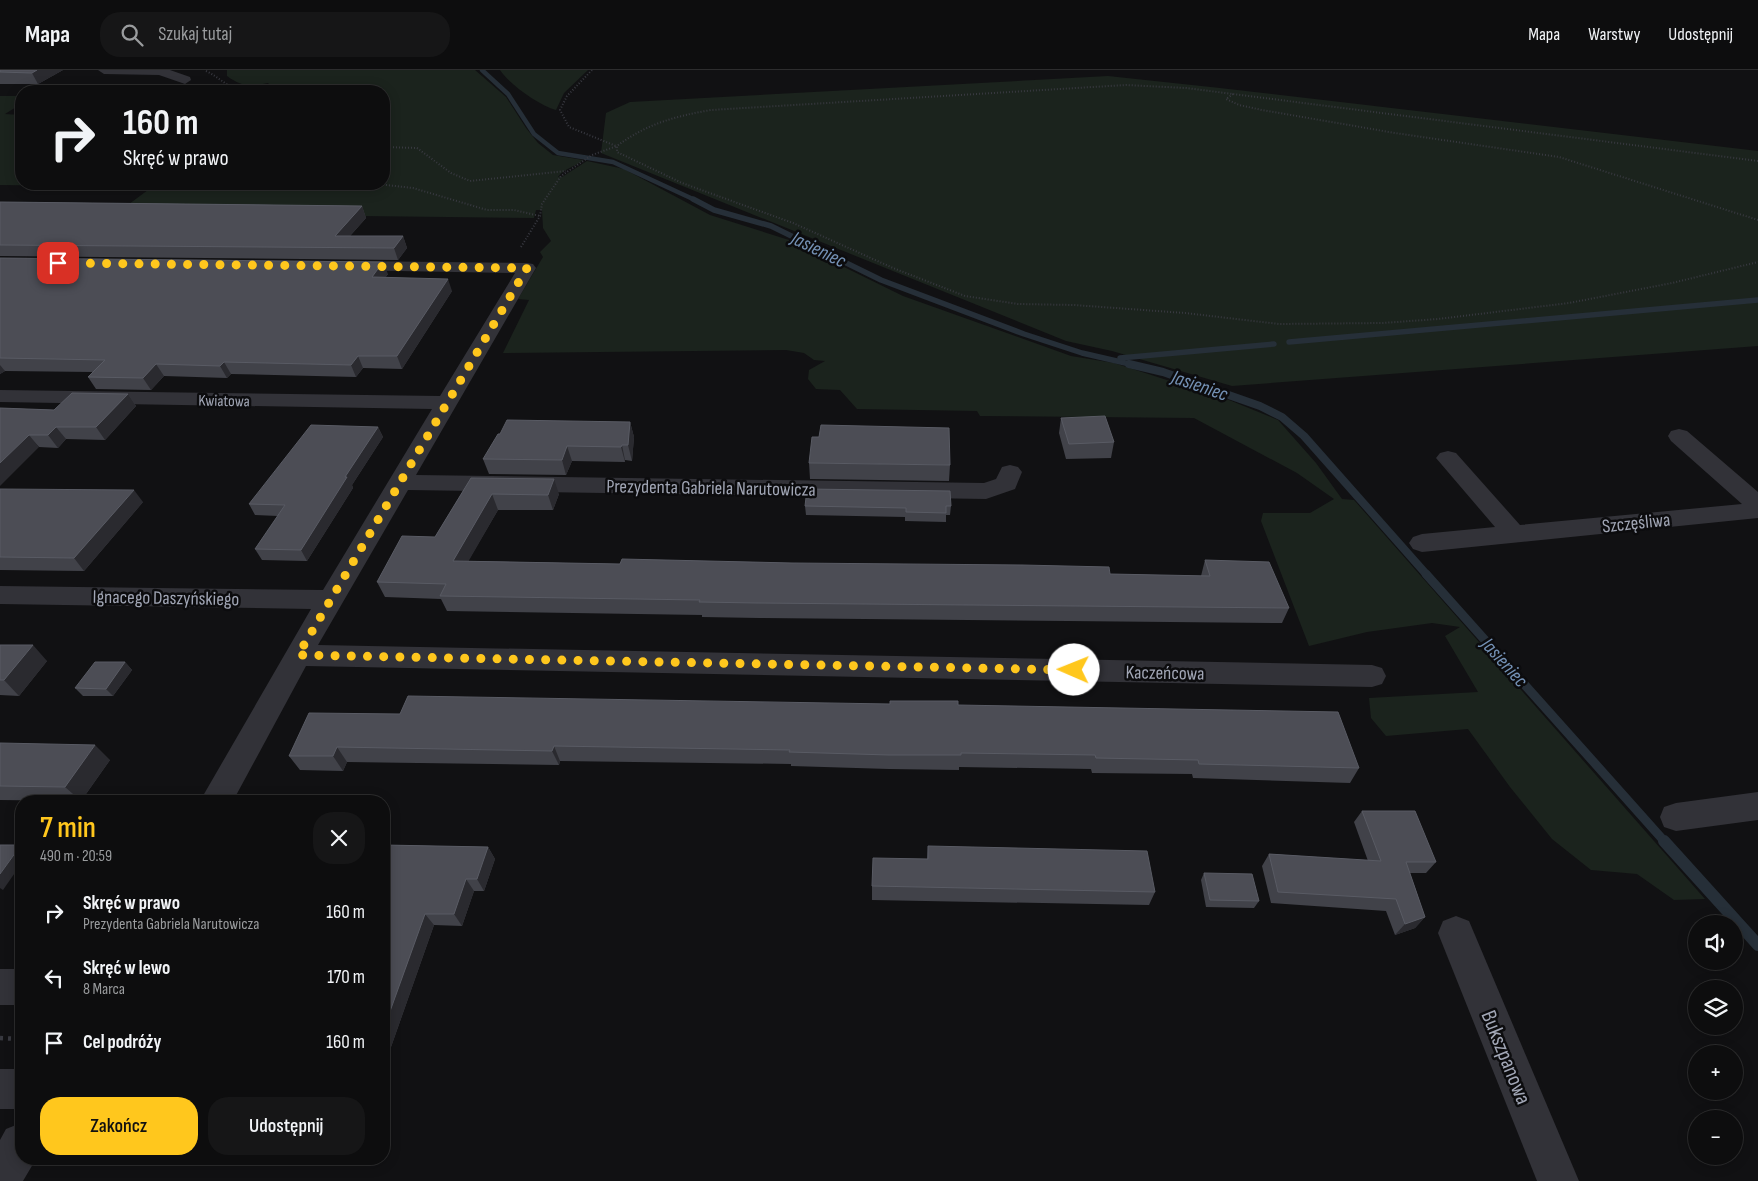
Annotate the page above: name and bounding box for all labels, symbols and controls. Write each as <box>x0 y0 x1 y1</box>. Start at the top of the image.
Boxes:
search box <box>100 12 450 57</box>
text: Mapa <box>25 20 70 49</box>
icon: search <box>118 21 146 49</box>
text: Szukaj tutaj <box>158 23 232 46</box>
text: Mapa <box>1528 24 1560 45</box>
text: Warstwy <box>1588 24 1640 45</box>
text: Udostępnij <box>1668 24 1733 45</box>
text: 160 m <box>123 102 199 145</box>
icon: right <box>40 105 105 170</box>
text: Skręć w prawo <box>123 145 229 172</box>
water label: Jasieniec <box>786 226 850 274</box>
pin <box>37 242 79 284</box>
icon: arrive <box>44 249 72 277</box>
water label: Jasieniec <box>1167 365 1231 407</box>
street label: Kwiatowa <box>198 392 250 411</box>
street label: Prezydenta Gabriela Narutowicza <box>606 475 816 502</box>
street label: Szczęśliwa <box>1601 508 1671 538</box>
street label: Ignacego Daszyńskiego <box>92 586 239 611</box>
water label: Jasieniec <box>1475 632 1533 692</box>
position arrow <box>1047 643 1099 695</box>
street label: Kaczeńcowa <box>1125 661 1205 686</box>
text: 7 min <box>40 810 96 846</box>
button: close <box>313 812 365 864</box>
text: 490 m · 20:59 <box>40 847 112 866</box>
text: Skręć w prawo <box>83 892 180 915</box>
icon: right <box>40 899 68 927</box>
text: 160 m <box>326 901 365 924</box>
text: Prezydenta Gabriela Narutowicza <box>83 915 259 934</box>
map controls <box>1688 915 1743 1165</box>
button: sound <box>1688 915 1743 970</box>
text: Skręć w lewo <box>83 957 170 980</box>
icon: left <box>40 964 68 992</box>
text: 170 m <box>327 966 365 989</box>
text: 8 Marca <box>83 980 125 999</box>
button: layers <box>1688 980 1743 1035</box>
street label: Bukszpanowa <box>1475 1007 1537 1109</box>
icon: arrive <box>40 1029 68 1057</box>
text: Cel podróży <box>83 1031 161 1054</box>
text: 160 m <box>326 1031 365 1054</box>
button: + <box>1688 1045 1743 1100</box>
button: Zakończ <box>40 1097 198 1155</box>
button: Udostępnij <box>208 1097 365 1155</box>
button: − <box>1688 1110 1743 1165</box>

